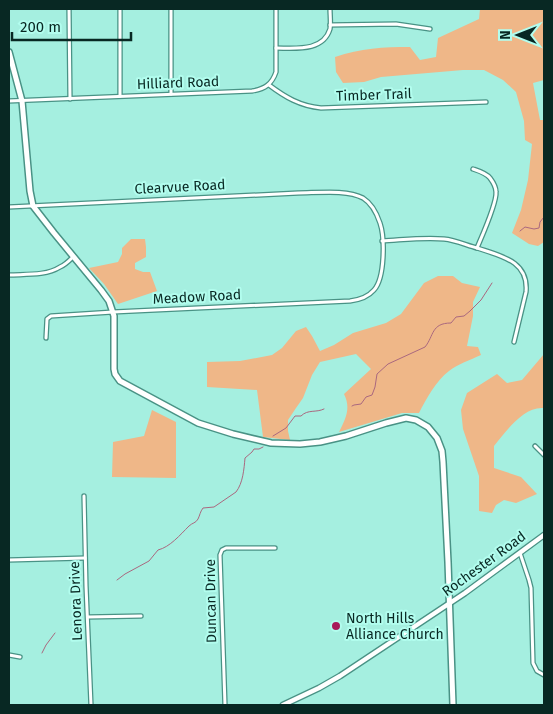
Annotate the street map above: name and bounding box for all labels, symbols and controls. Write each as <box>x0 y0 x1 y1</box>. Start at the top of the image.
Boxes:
scale bar <box>12 10 131 42</box>
north arrow <box>493 10 543 60</box>
text: 200 m <box>20 18 61 36</box>
text: N <box>497 30 514 40</box>
street label: Hilliard Road <box>136 73 220 93</box>
street label: Timber Trail <box>336 85 412 105</box>
street label: Clearvue Road <box>134 176 226 198</box>
street label: Meadow Road <box>152 286 242 308</box>
street label: Rochester Road <box>439 528 529 600</box>
street label: Duncan Drive <box>202 559 220 643</box>
street label: Lenora Drive <box>66 561 86 641</box>
place label: North Hills Alliance Church <box>346 610 444 643</box>
marker: North Hills Alliance Church <box>330 620 342 632</box>

